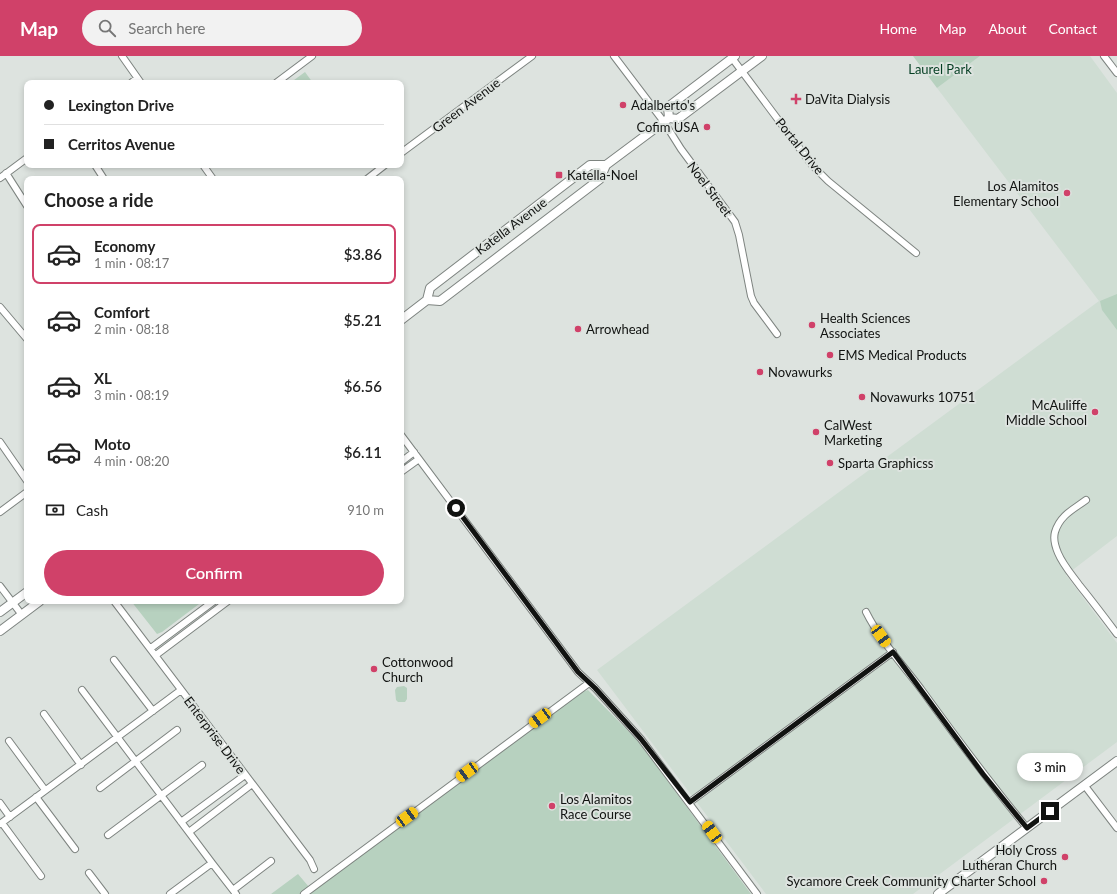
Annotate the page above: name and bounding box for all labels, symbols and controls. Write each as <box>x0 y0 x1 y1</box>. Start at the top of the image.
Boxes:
search box <box>82 10 362 46</box>
text: Map <box>20 17 58 40</box>
icon: search <box>96 17 118 39</box>
text: Search here <box>128 19 206 37</box>
text: Home <box>879 20 917 37</box>
text: Map <box>939 20 966 37</box>
text: About <box>988 20 1026 37</box>
text: Contact <box>1048 20 1097 37</box>
park label: Laurel Park <box>908 61 972 77</box>
street label: Green Avenue <box>429 74 503 136</box>
place label: DaVita Dialysis <box>805 91 890 107</box>
marker: DaVita Dialysis <box>790 93 802 105</box>
text: Lexington Drive <box>68 96 174 114</box>
place label: Adalberto's <box>631 97 696 113</box>
marker: Adalberto's <box>618 100 628 110</box>
street label: Portal Drive <box>772 115 828 178</box>
place label: Cofim USA <box>637 119 699 135</box>
marker: Cofim USA <box>702 122 712 132</box>
text: Cerritos Avenue <box>68 135 175 153</box>
street label: Noel Street <box>684 158 736 220</box>
place label: Katella-Noel <box>567 167 638 183</box>
marker: Katella-Noel <box>554 170 564 180</box>
place label: Los Alamitos Elementary School <box>953 178 1059 209</box>
marker: Los Alamitos Elementary School <box>1062 188 1072 198</box>
text: Choose a ride <box>44 189 153 211</box>
street label: Katella Avenue <box>472 194 550 258</box>
icon: car <box>46 236 82 272</box>
text: Economy <box>94 237 155 255</box>
text: $3.86 <box>344 245 382 263</box>
text: 1 min · 08:17 <box>94 255 169 271</box>
icon: car <box>46 302 82 338</box>
text: Comfort <box>94 303 150 321</box>
place label: Health Sciences Associates <box>820 310 911 341</box>
text: $5.21 <box>344 311 382 329</box>
marker: Health Sciences Associates <box>807 320 817 330</box>
text: 2 min · 08:18 <box>94 321 169 337</box>
place label: Arrowhead <box>586 321 649 337</box>
marker: Arrowhead <box>573 324 583 334</box>
place label: EMS Medical Products <box>838 347 967 363</box>
marker: EMS Medical Products <box>825 350 835 360</box>
place label: Novawurks <box>768 364 833 380</box>
marker: Novawurks <box>755 367 765 377</box>
icon: car <box>46 368 82 404</box>
text: XL <box>94 369 112 387</box>
text: $6.56 <box>344 377 382 395</box>
text: 3 min · 08:19 <box>94 387 169 403</box>
place label: Novawurks 10751 <box>870 389 975 405</box>
marker: Novawurks 10751 <box>857 392 867 402</box>
place label: McAuliffe Middle School <box>1006 397 1087 428</box>
marker: McAuliffe Middle School <box>1090 407 1100 417</box>
place label: CalWest Marketing <box>824 417 882 448</box>
marker: CalWest Marketing <box>811 427 821 437</box>
icon: car <box>46 434 82 470</box>
text: Moto <box>94 435 131 453</box>
text: $6.11 <box>344 443 382 461</box>
text: 4 min · 08:20 <box>94 453 169 469</box>
place label: Sparta Graphicss <box>838 455 934 471</box>
marker: Sparta Graphicss <box>825 458 835 468</box>
icon: cash <box>44 499 66 521</box>
route start <box>447 499 465 517</box>
text: Cash <box>76 501 108 519</box>
text: 910 m <box>347 502 384 518</box>
button: Confirm <box>44 550 384 596</box>
car <box>869 623 893 649</box>
place label: Cottonwood Church <box>382 654 453 685</box>
marker: Cottonwood Church <box>369 664 379 674</box>
street label: Enterprise Drive <box>181 693 249 777</box>
car <box>527 706 553 730</box>
callout: 3 min <box>1017 753 1083 781</box>
text: 3 min <box>1034 759 1066 775</box>
car <box>454 760 480 784</box>
place label: Los Alamitos Race Course <box>560 791 632 822</box>
marker: Los Alamitos Race Course <box>547 801 557 811</box>
route end <box>1041 802 1059 820</box>
car <box>394 805 420 829</box>
car <box>700 819 724 845</box>
place label: Holy Cross Lutheran Church <box>962 842 1057 873</box>
marker: Holy Cross Lutheran Church <box>1060 852 1070 862</box>
place label: Sycamore Creek Community Charter School <box>787 873 1036 889</box>
marker: Sycamore Creek Community Charter School <box>1039 876 1049 886</box>

